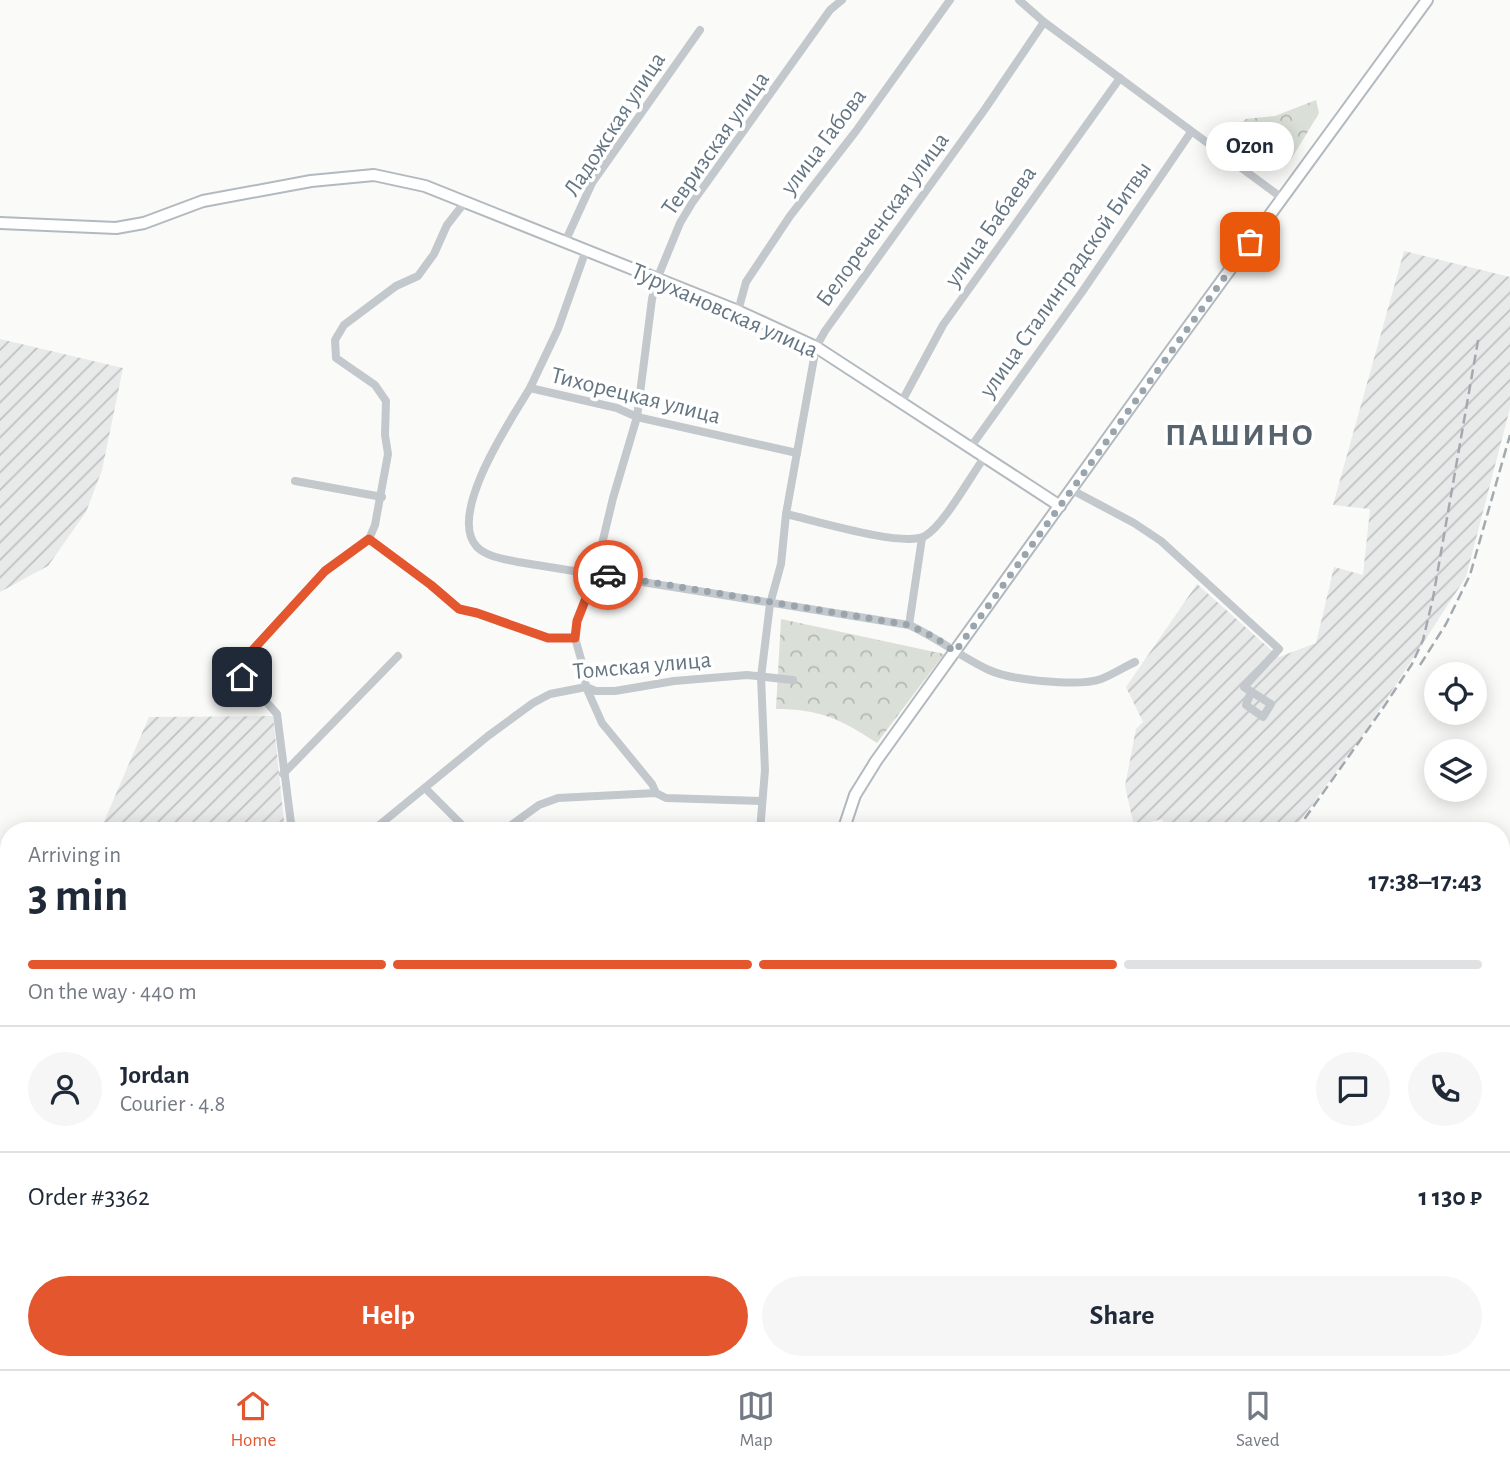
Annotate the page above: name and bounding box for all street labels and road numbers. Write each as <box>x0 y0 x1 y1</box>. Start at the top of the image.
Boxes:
street label: Ладожская улица <box>560 48 670 201</box>
street label: Тевризская улица <box>657 67 774 220</box>
street label: улица Габова <box>776 84 871 200</box>
street label: Белореченская улица <box>812 128 954 311</box>
street label: улица Сталинградской Битвы <box>975 157 1156 403</box>
street label: улица Бабаева <box>940 162 1041 292</box>
street label: Турухановская улица <box>628 259 821 363</box>
street label: Тихорецкая улица <box>549 363 723 429</box>
street label: Томская улица <box>572 648 712 684</box>

